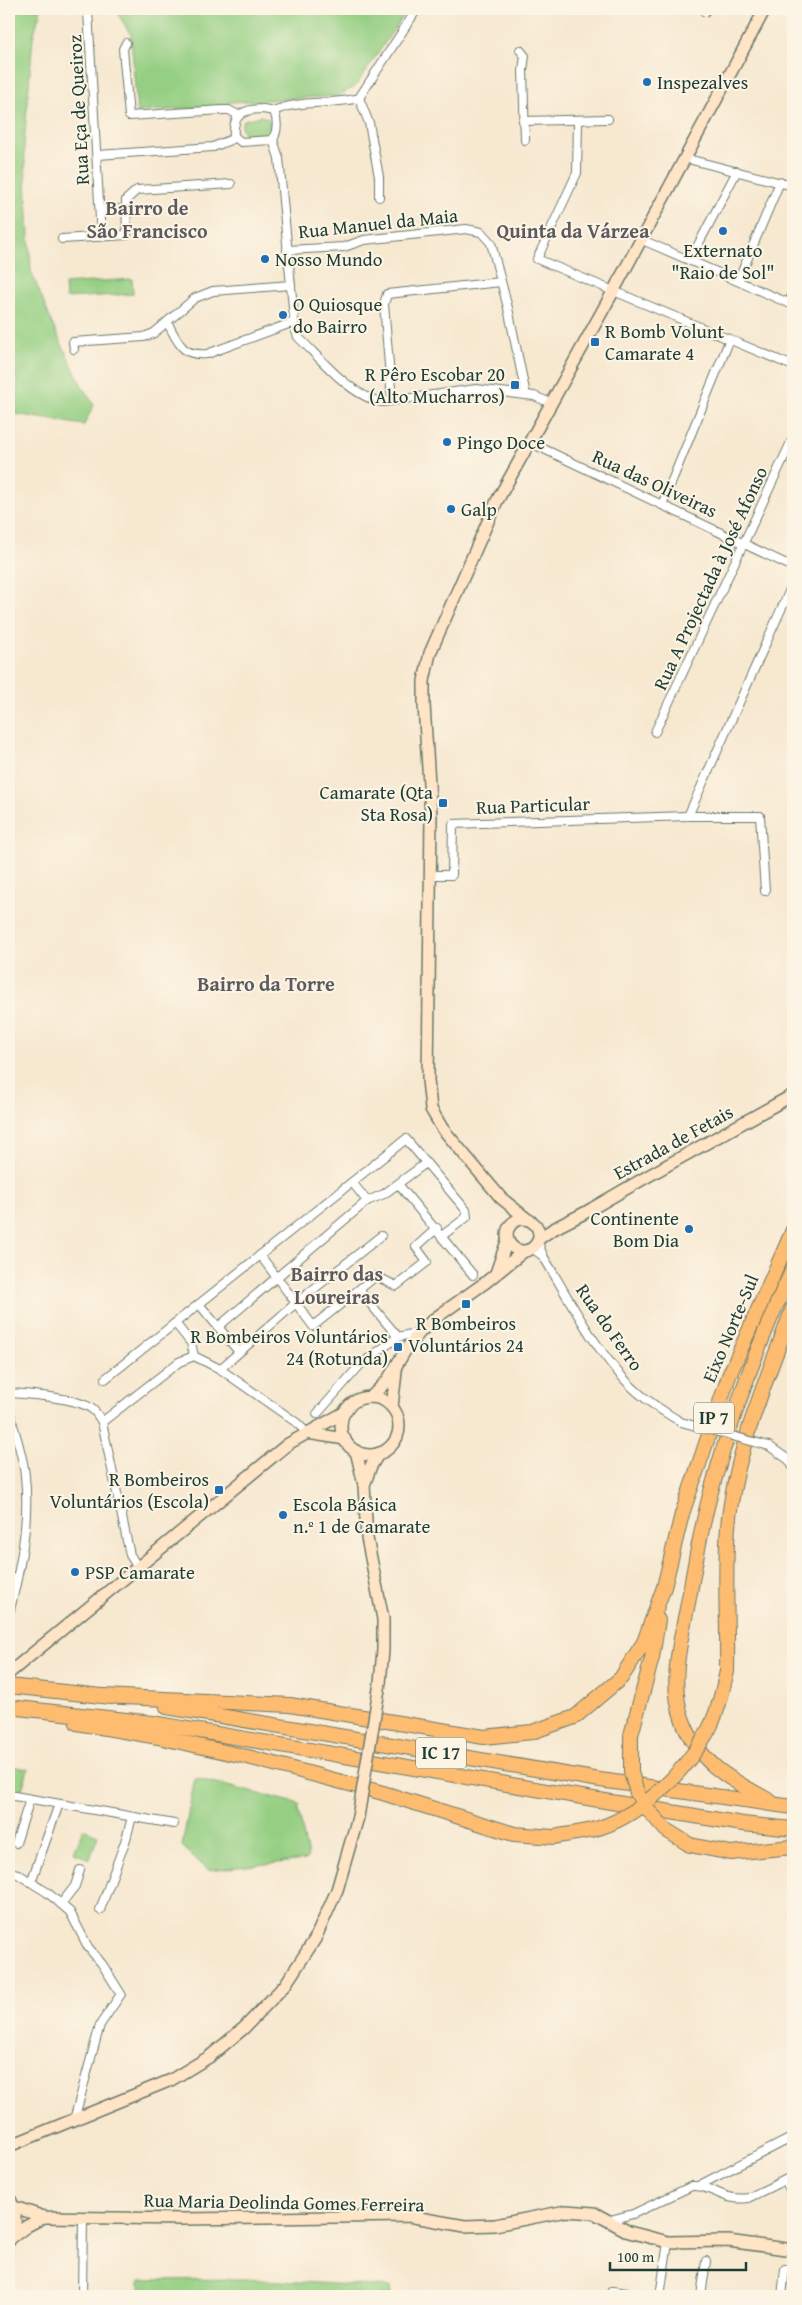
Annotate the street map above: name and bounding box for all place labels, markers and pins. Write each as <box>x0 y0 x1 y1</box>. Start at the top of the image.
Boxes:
place label: Inspezalves <box>657 68 748 96</box>
marker: Inspezalves <box>641 76 653 88</box>
marker: Externato "Raio de Sol" <box>717 225 729 237</box>
place label: Externato "Raio de Sol" <box>671 236 775 286</box>
place label: Nosso Mundo <box>275 245 382 273</box>
marker: Nosso Mundo <box>259 253 271 265</box>
place label: O Quiosque do Bairro <box>293 290 382 340</box>
marker: O Quiosque do Bairro <box>277 309 289 321</box>
place label: R Bomb Volunt Camarate 4 <box>605 317 724 367</box>
marker: R Bomb Volunt Camarate 4 <box>589 336 601 348</box>
place label: R Pêro Escobar 20 (Alto Mucharros) <box>365 360 505 410</box>
marker: R Pêro Escobar 20 (Alto Mucharros) <box>509 379 521 391</box>
place label: Pingo Doce <box>457 428 545 456</box>
marker: Pingo Doce <box>441 436 453 448</box>
place label: Galp <box>461 495 497 523</box>
marker: Galp <box>445 503 457 515</box>
place label: Camarate (Qta Sta Rosa) <box>319 778 433 828</box>
marker: Camarate (Qta Sta Rosa) <box>437 797 449 809</box>
place label: Continente Bom Dia <box>590 1204 679 1254</box>
marker: Continente Bom Dia <box>683 1223 695 1235</box>
marker: R Bombeiros Voluntários 24 <box>460 1298 472 1310</box>
place label: R Bombeiros Voluntários 24 <box>408 1309 524 1359</box>
place label: R Bombeiros Voluntários 24 (Rotunda) <box>190 1322 388 1372</box>
marker: R Bombeiros Voluntários 24 (Rotunda) <box>392 1341 404 1353</box>
place label: R Bombeiros Voluntários (Escola) <box>50 1465 209 1515</box>
marker: R Bombeiros Voluntários (Escola) <box>213 1484 225 1496</box>
place label: Escola Básica n.º 1 de Camarate <box>293 1490 431 1540</box>
marker: Escola Básica n.º 1 de Camarate <box>277 1509 289 1521</box>
place label: PSP Camarate <box>85 1558 195 1586</box>
marker: PSP Camarate <box>69 1566 81 1578</box>

